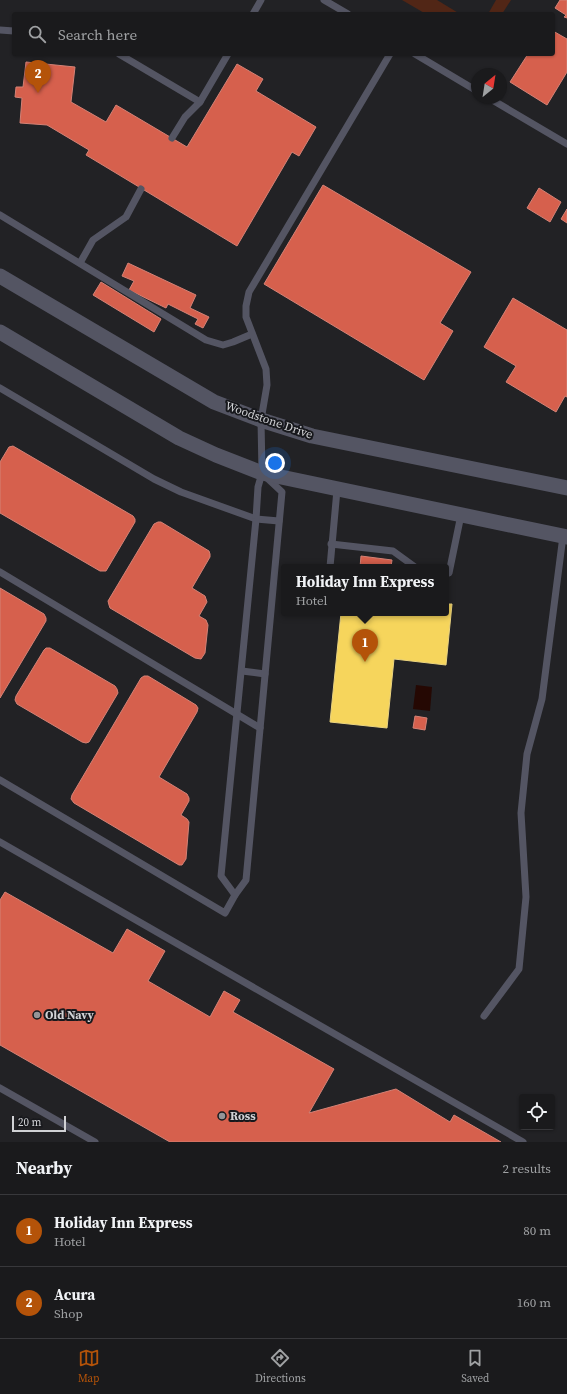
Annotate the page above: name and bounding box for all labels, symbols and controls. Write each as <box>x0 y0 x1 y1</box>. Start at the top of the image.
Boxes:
search box <box>12 12 555 56</box>
icon: search <box>26 23 48 45</box>
text: Search here <box>58 24 137 45</box>
pin: 2 <box>25 60 51 93</box>
north arrow <box>471 68 507 104</box>
street label: Woodstone Drive <box>223 398 315 442</box>
your location <box>265 453 285 473</box>
popup <box>281 564 449 616</box>
text: Holiday Inn Express <box>296 571 434 592</box>
text: Hotel <box>296 592 327 609</box>
pin: 1 <box>352 629 378 662</box>
place label: Old Navy <box>45 1007 95 1023</box>
marker: Old Navy <box>32 1010 42 1020</box>
map controls <box>519 1094 555 1130</box>
button: locate <box>519 1094 555 1130</box>
place label: Ross <box>230 1108 256 1124</box>
marker: Ross <box>217 1111 227 1121</box>
scale bar <box>12 1114 66 1133</box>
text: 20 m <box>18 1115 41 1130</box>
text: Nearby <box>16 1156 72 1180</box>
text: 2 results <box>503 1160 551 1177</box>
text: Holiday Inn Express <box>54 1212 193 1233</box>
text: 1 <box>25 1222 33 1239</box>
text: 80 m <box>523 1222 551 1239</box>
text: Hotel <box>54 1233 86 1250</box>
text: Acura <box>54 1284 95 1305</box>
text: 2 <box>25 1294 33 1311</box>
text: 160 m <box>517 1294 551 1311</box>
text: Shop <box>54 1305 83 1322</box>
tab: Map <box>78 1347 100 1386</box>
tab: Directions <box>255 1347 306 1386</box>
tab: Saved <box>461 1347 489 1386</box>

